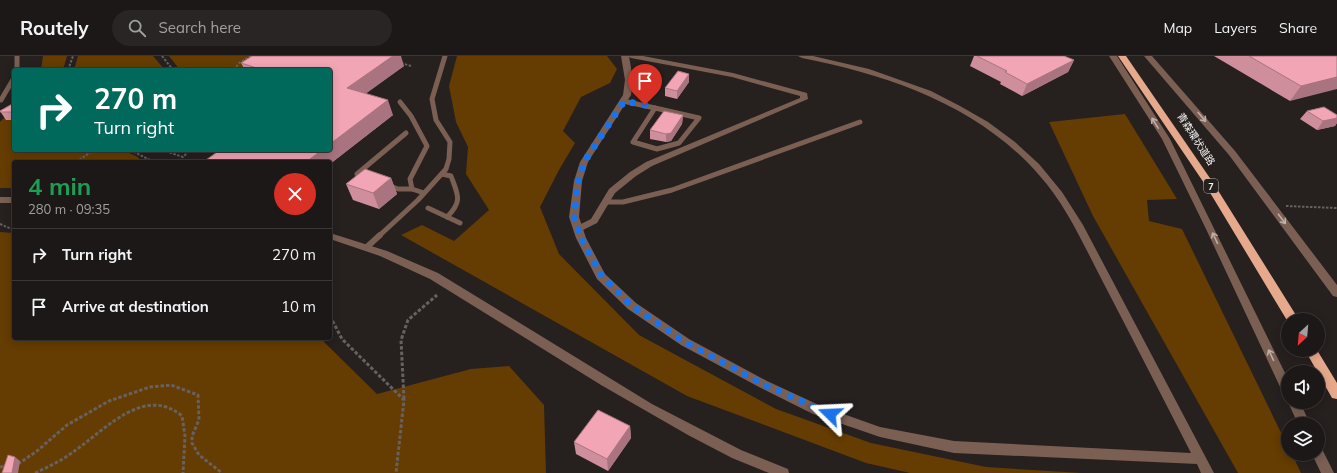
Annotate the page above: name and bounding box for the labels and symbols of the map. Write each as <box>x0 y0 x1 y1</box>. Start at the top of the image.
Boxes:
pin <box>628 64 662 105</box>
street label: 青森環状道路 <box>1174 110 1218 168</box>
one-way arrow <box>1197 111 1206 122</box>
one-way arrow <box>1151 117 1159 129</box>
road number: 7 <box>1204 179 1218 193</box>
one-way arrow <box>1278 213 1286 224</box>
one-way arrow <box>1211 232 1218 244</box>
north arrow <box>1281 313 1325 357</box>
one-way arrow <box>1267 350 1274 362</box>
position arrow <box>809 393 851 435</box>

